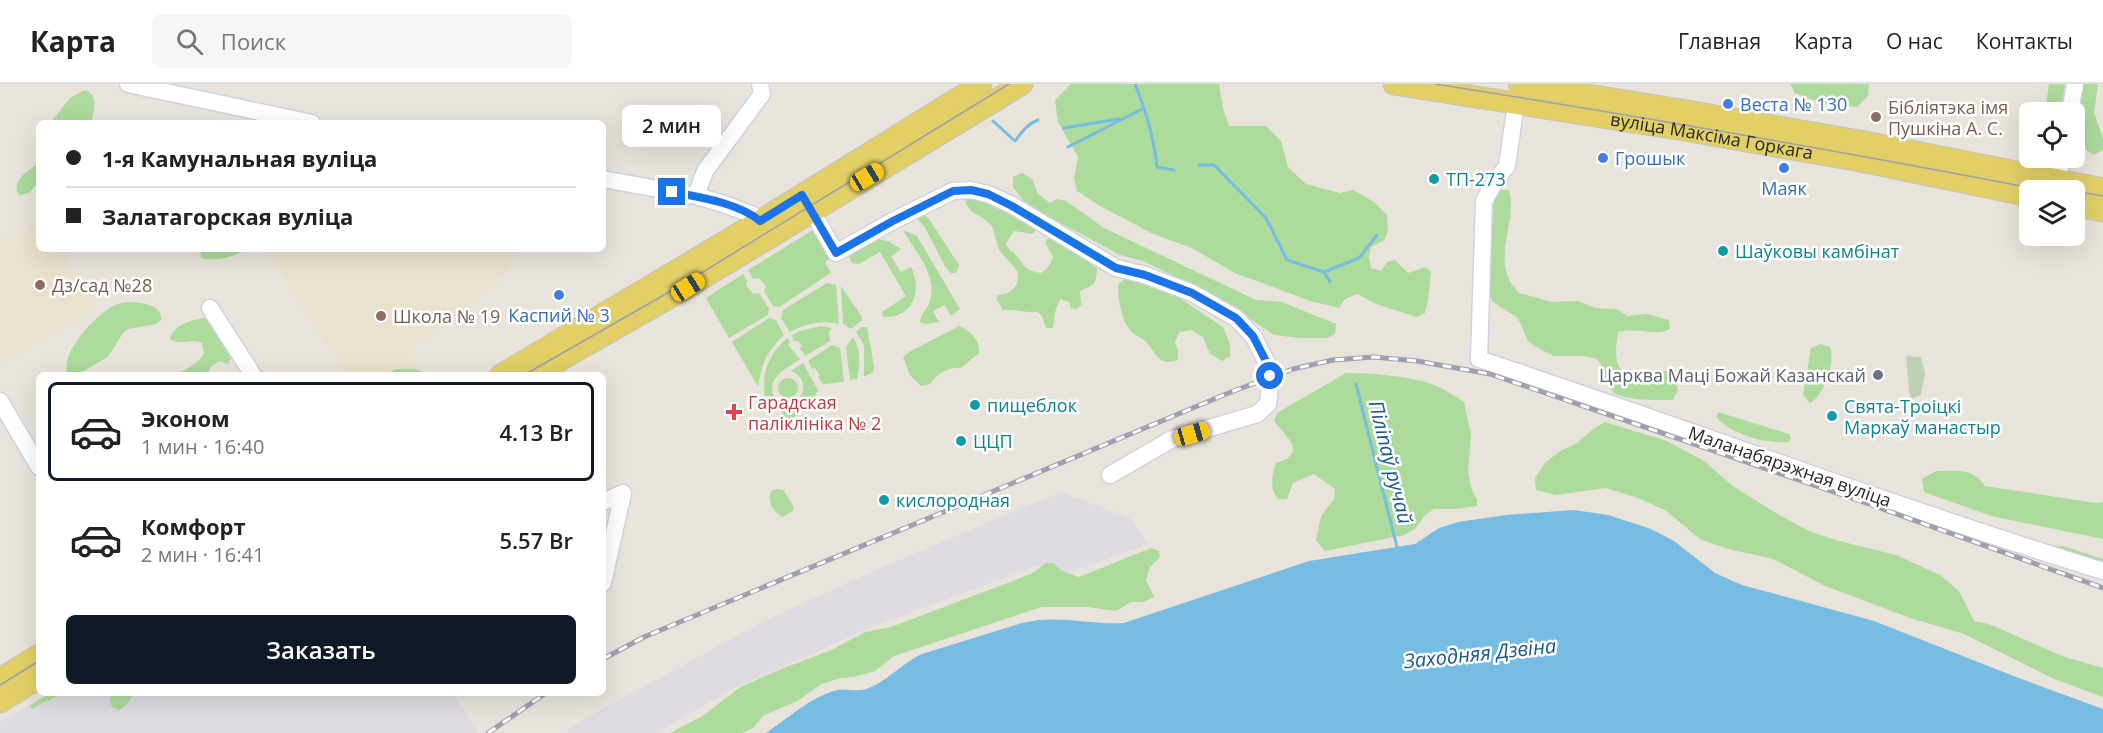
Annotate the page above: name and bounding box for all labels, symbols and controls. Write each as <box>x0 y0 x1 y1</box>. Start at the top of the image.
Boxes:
search box <box>152 14 572 68</box>
text: Карта <box>30 22 116 60</box>
icon: search <box>173 25 206 58</box>
text: Поиск <box>221 26 286 56</box>
text: Главная <box>1678 27 1761 55</box>
text: Карта <box>1794 27 1853 55</box>
text: О нас <box>1886 27 1943 55</box>
text: Контакты <box>1976 27 2073 55</box>
place label: Веста № 130 <box>1740 92 1847 116</box>
place label: Бібліятэка імя Пушкіна А. С. <box>1888 95 2008 140</box>
marker: Веста № 130 <box>1721 97 1735 111</box>
map controls <box>2019 102 2085 246</box>
button: locate <box>2019 102 2085 168</box>
callout: 2 мин <box>622 105 722 147</box>
street label: вуліца Максіма Горкага <box>1609 107 1815 164</box>
marker: Бібліятэка імя Пушкіна А. С. <box>1869 110 1883 124</box>
text: 2 мин <box>642 112 701 139</box>
text: 1-я Камунальная вуліца <box>102 143 377 173</box>
place label: Грошык <box>1615 146 1686 170</box>
marker: Грошык <box>1596 151 1610 165</box>
car <box>847 160 887 194</box>
marker: Маяк <box>1777 161 1791 175</box>
place label: ТП-273 <box>1446 167 1506 191</box>
marker: ТП-273 <box>1427 172 1441 186</box>
place label: Маяк <box>1761 176 1807 200</box>
route end <box>658 178 685 205</box>
button: layers <box>2019 180 2085 246</box>
text: Залатагорская вуліца <box>102 201 353 231</box>
place label: Шаўковы камбінат <box>1735 239 1900 263</box>
marker: Шаўковы камбінат <box>1716 244 1730 258</box>
car <box>668 270 708 304</box>
place label: Дз/сад №28 <box>52 273 152 297</box>
marker: Дз/сад №28 <box>33 278 47 292</box>
marker: Каспий № 3 <box>552 288 566 302</box>
place label: Каспий № 3 <box>508 303 610 327</box>
place label: Школа № 19 <box>393 304 500 328</box>
marker: Школа № 19 <box>374 309 388 323</box>
route start <box>1256 362 1283 389</box>
place label: Царква Маці Божай Казанскай <box>1599 363 1866 387</box>
marker: Царква Маці Божай Казанскай <box>1871 368 1885 382</box>
place label: Гарадская паліклініка № 2 <box>748 390 881 435</box>
place label: пищеблок <box>987 393 1078 417</box>
place label: Свята-Троіцкі Маркаў манастыр <box>1844 394 2001 439</box>
water label: Піліпаў ручай <box>1363 397 1420 527</box>
marker: пищеблок <box>968 398 982 412</box>
text: Эконом <box>141 403 230 433</box>
marker: Гарадская паліклініка № 2 <box>725 403 743 421</box>
icon: car <box>69 405 123 459</box>
marker: Свята-Троіцкі Маркаў манастыр <box>1825 409 1839 423</box>
text: 4.13 Br <box>500 417 573 447</box>
car <box>1172 420 1212 448</box>
street label: Маланабярэжная вуліца <box>1685 420 1895 512</box>
place label: ЦЦП <box>973 429 1013 453</box>
text: 1 мин · 16:40 <box>141 433 264 460</box>
marker: ЦЦП <box>954 434 968 448</box>
place label: кислородная <box>896 488 1010 512</box>
marker: кислородная <box>877 493 891 507</box>
text: Комфорт <box>141 511 246 541</box>
icon: car <box>69 513 123 567</box>
text: 5.57 Br <box>500 525 573 555</box>
text: 2 мин · 16:41 <box>141 541 264 568</box>
button: Заказать <box>66 615 576 684</box>
water label: Заходняя Дзвіна <box>1402 632 1557 675</box>

